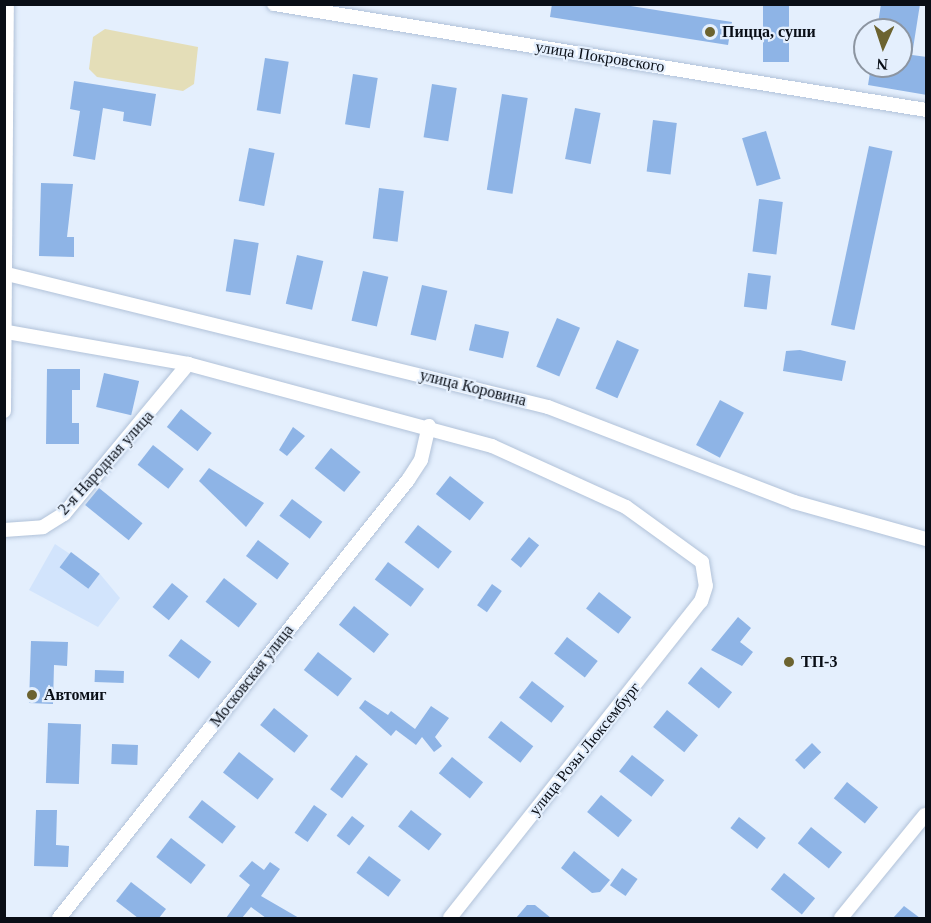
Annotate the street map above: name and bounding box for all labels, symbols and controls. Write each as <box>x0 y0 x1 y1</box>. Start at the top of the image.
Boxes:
north arrow <box>853 18 913 78</box>
place label: Пицца, суши <box>722 22 816 42</box>
marker: Пицца, суши <box>703 25 717 39</box>
street label: улица Покровского <box>534 37 666 77</box>
text: N <box>876 56 888 73</box>
street label: улица Коровина <box>418 365 528 411</box>
street label: 2-я Народная улица <box>54 407 158 519</box>
street label: Московская улица <box>206 621 298 731</box>
place label: ТП-3 <box>801 652 837 672</box>
marker: ТП-3 <box>782 655 796 669</box>
street label: улица Розы Люксембург <box>525 679 645 819</box>
place label: Автомиг <box>44 685 107 705</box>
marker: Автомиг <box>25 688 39 702</box>

